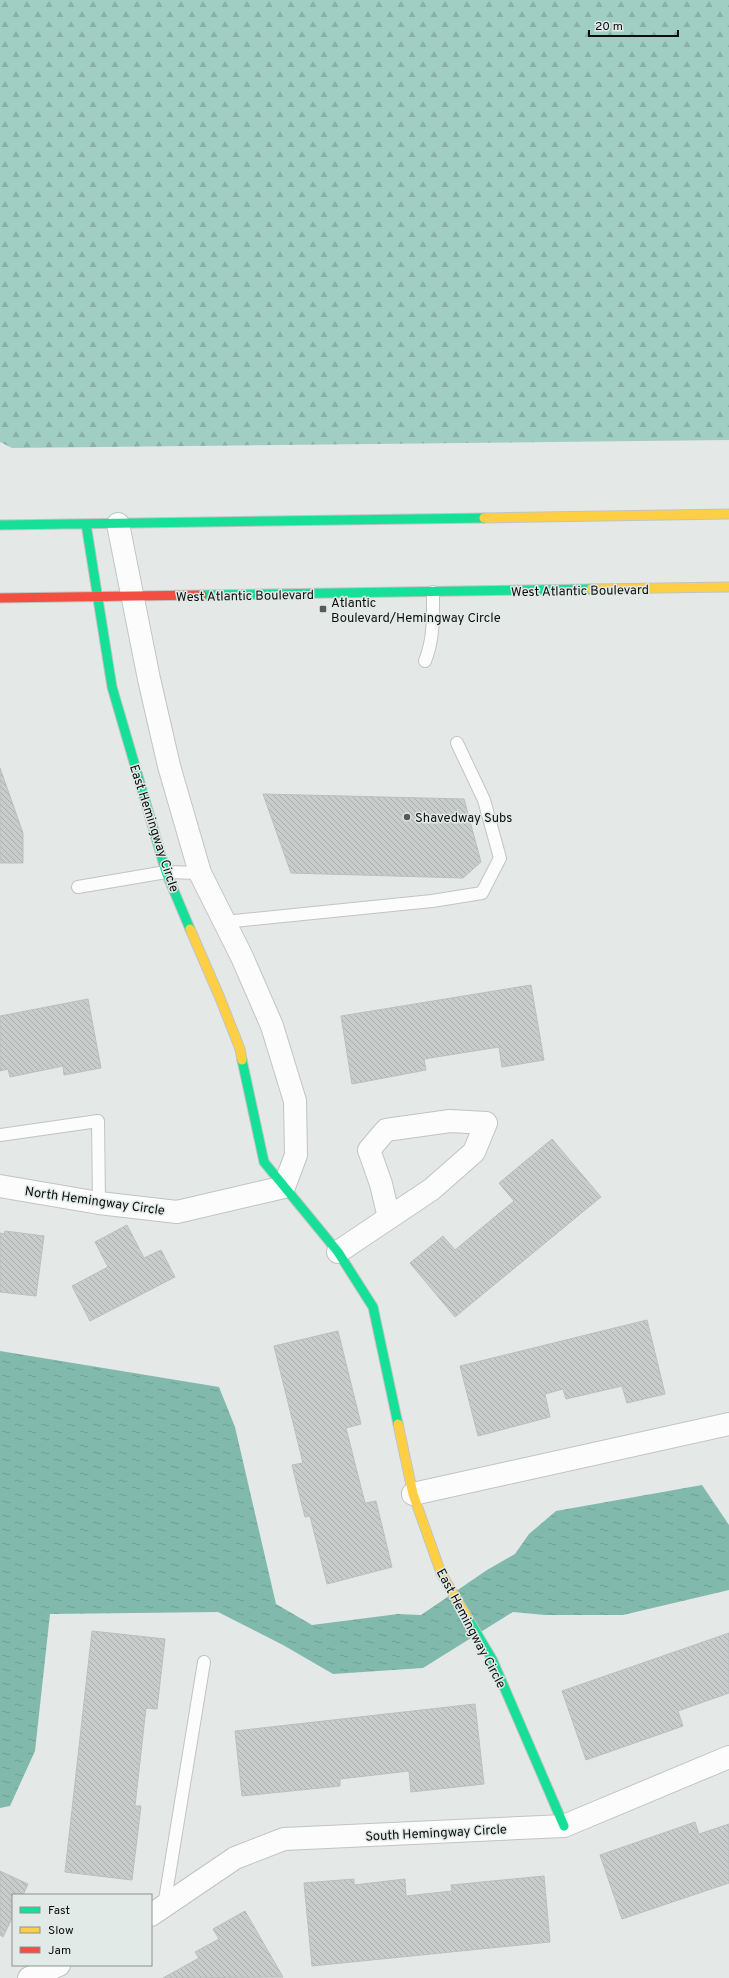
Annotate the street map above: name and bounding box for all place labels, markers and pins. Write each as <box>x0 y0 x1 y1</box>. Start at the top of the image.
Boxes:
place label: Atlantic Boulevard/Hemingway Circle <box>331 596 501 627</box>
marker: Atlantic Boulevard/Hemingway Circle <box>318 604 328 614</box>
place label: Shavedway Subs <box>415 811 512 827</box>
marker: Shavedway Subs <box>402 812 412 822</box>

